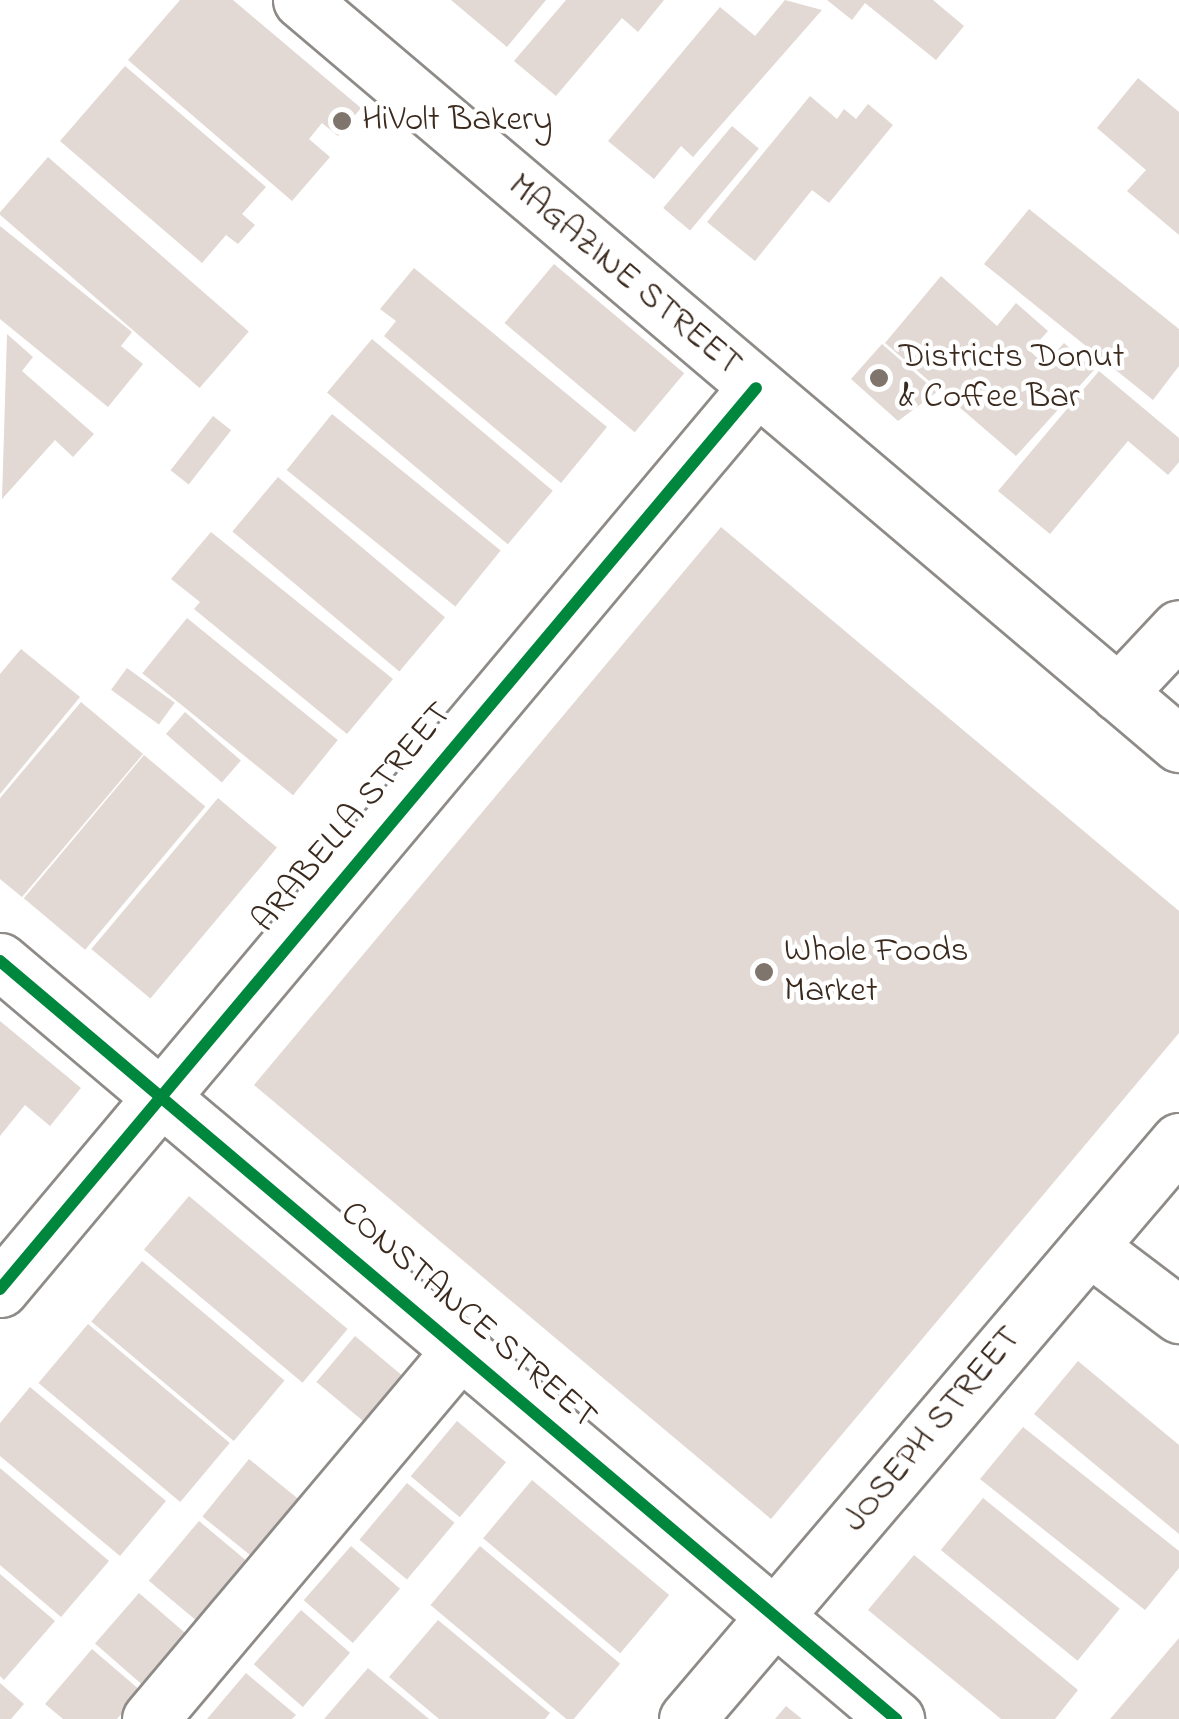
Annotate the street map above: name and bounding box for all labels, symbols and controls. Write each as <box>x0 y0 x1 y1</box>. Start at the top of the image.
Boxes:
place label: HiVolt Bakery <box>362 100 552 142</box>
marker: HiVolt Bakery <box>331 110 353 132</box>
street label: MAGAZINE STREET <box>499 166 749 386</box>
place label: Districts Donut & Coffee Bar <box>899 337 1124 419</box>
marker: Districts Donut & Coffee Bar <box>868 367 890 389</box>
street label: ARABELLA STREET <box>244 694 462 942</box>
place label: Whole Foods Market <box>784 931 969 1013</box>
marker: Whole Foods Market <box>753 961 775 983</box>
street label: CONSTANCE STREET <box>331 1193 605 1439</box>
street label: JOSEPH STREET <box>835 1319 1031 1541</box>

